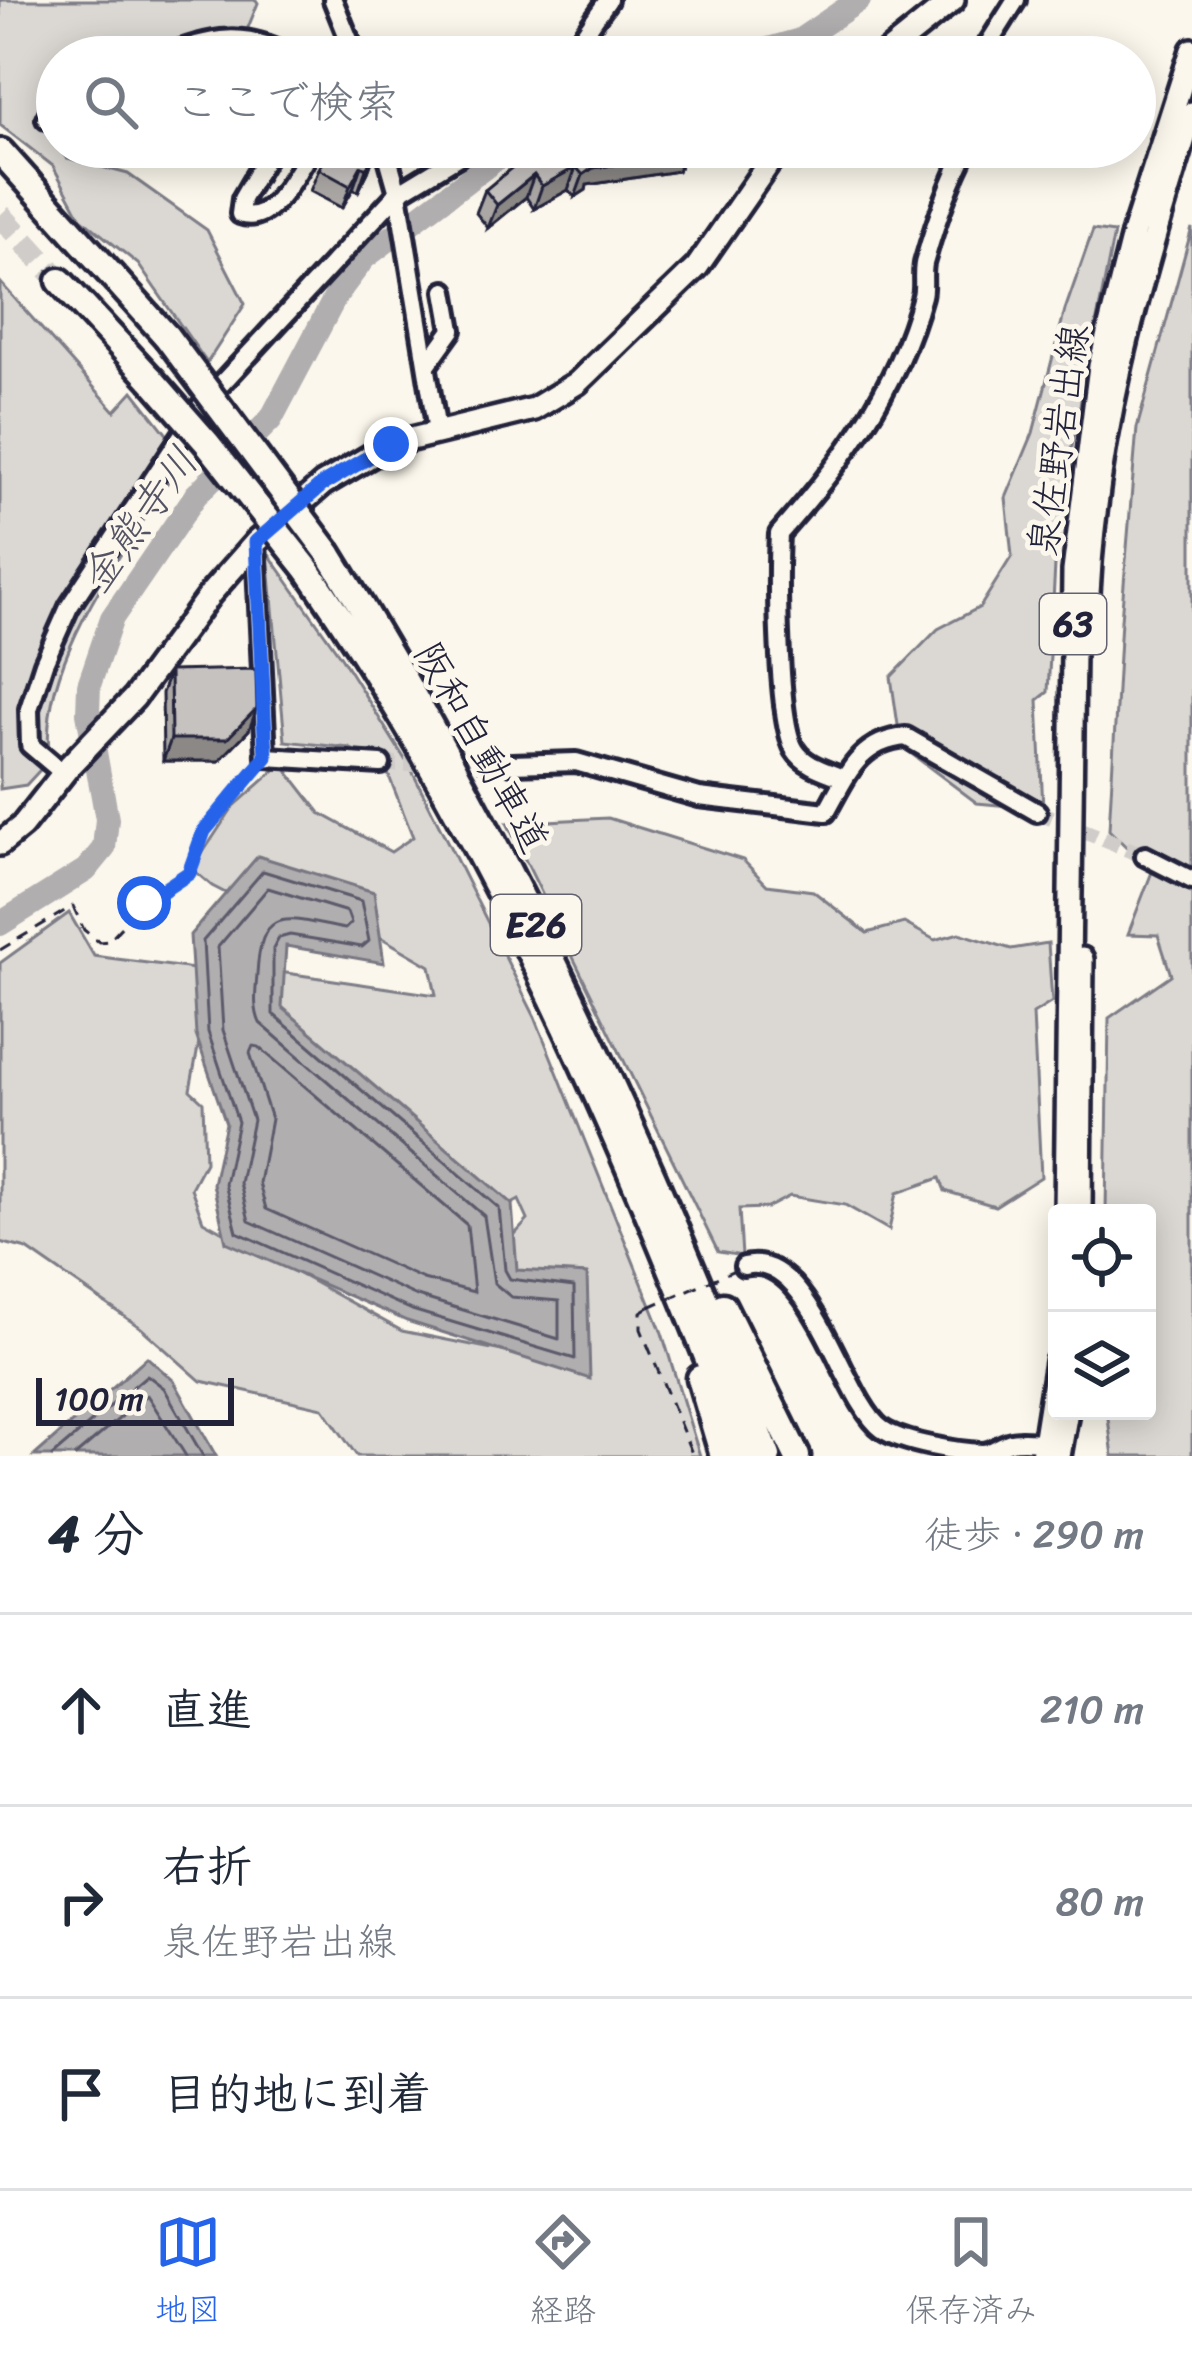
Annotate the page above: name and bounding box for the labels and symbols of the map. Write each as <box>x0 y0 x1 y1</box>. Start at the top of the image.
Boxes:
street label: 泉佐野岩出線 <box>1008 319 1108 561</box>
route end <box>364 417 418 471</box>
water label: 金熊寺川 <box>60 430 218 610</box>
road number: 63 <box>1040 594 1106 654</box>
street label: 阪和自動車道 <box>395 628 569 866</box>
route start <box>117 876 171 930</box>
road number: E26 <box>491 895 581 955</box>
scale bar <box>36 1372 234 1425</box>

